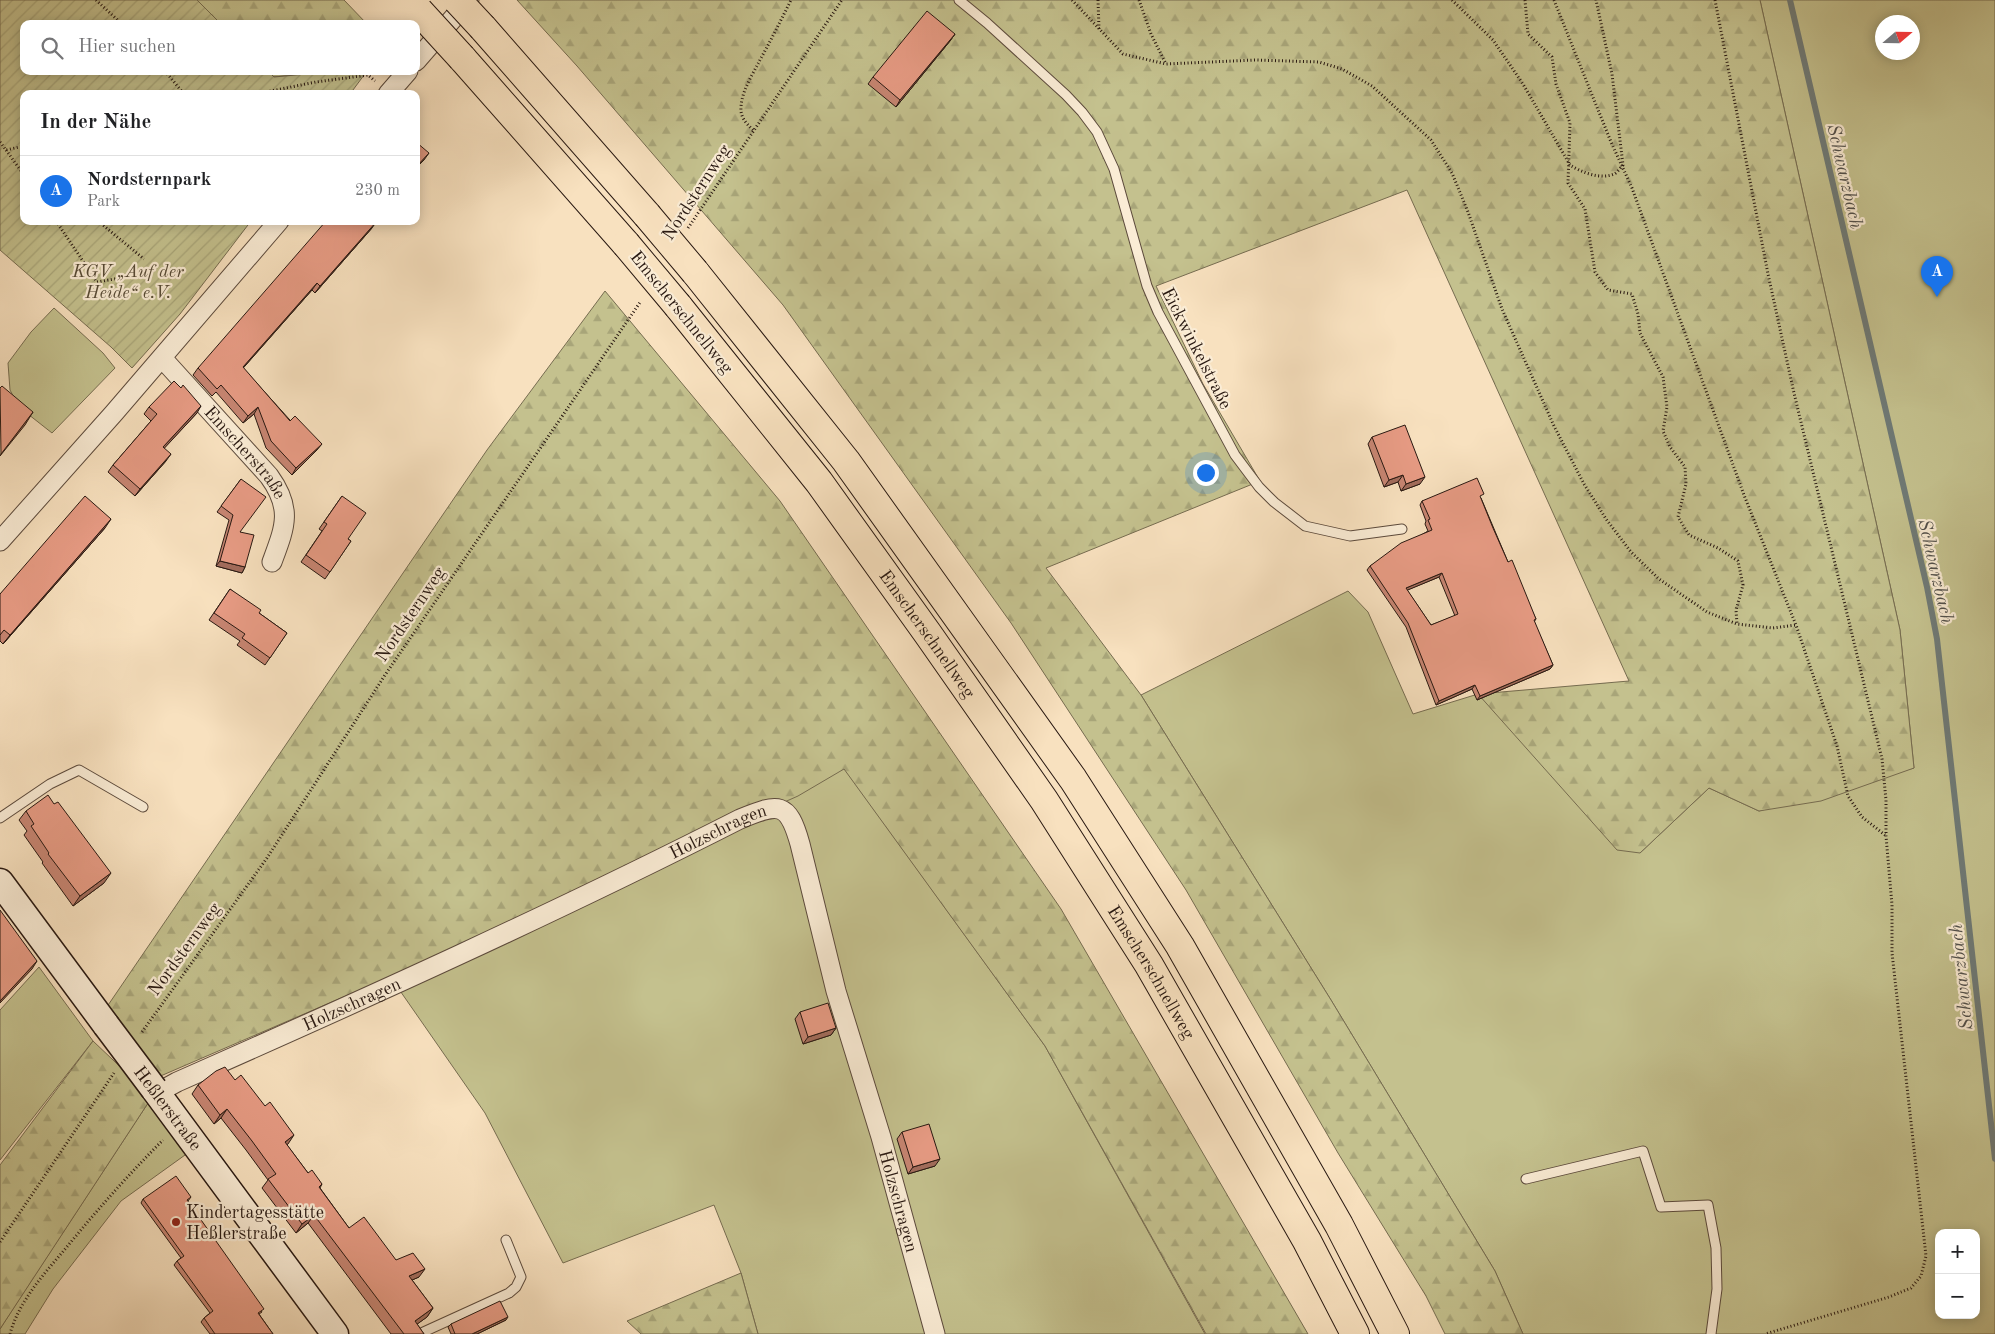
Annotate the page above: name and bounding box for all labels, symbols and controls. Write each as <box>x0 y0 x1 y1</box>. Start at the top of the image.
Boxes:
north arrow <box>1875 15 1920 60</box>
search box <box>20 20 420 75</box>
icon: search <box>38 34 66 62</box>
text: Hier suchen <box>78 38 176 57</box>
text: In der Nähe <box>40 112 151 133</box>
water label: Schwarzbach <box>1822 122 1865 231</box>
street label: Nordsternweg <box>659 141 735 244</box>
text: Nordsternpark <box>87 171 211 190</box>
text: A <box>50 183 62 199</box>
text: 230 m <box>355 183 400 199</box>
text: Park <box>87 194 120 210</box>
street label: Emscherschnellweg <box>626 248 736 378</box>
pin: A <box>1921 256 1953 297</box>
park label: KGV „Auf der Heide“ e.V. <box>71 263 185 302</box>
street label: Eickwinkelstraße <box>1158 285 1234 412</box>
street label: Emscherstraße <box>200 403 289 502</box>
your location <box>1193 460 1219 486</box>
water label: Schwarzbach <box>1913 517 1956 626</box>
street label: Nordsternweg <box>373 564 449 665</box>
street label: Emscherschnellweg <box>875 567 978 702</box>
street label: Holzschragen <box>667 802 769 863</box>
street label: Nordsternweg <box>145 900 225 999</box>
street label: Emscherschnellweg <box>1104 903 1198 1043</box>
water label: Schwarzbach <box>1947 922 1978 1031</box>
street label: Holzschragen <box>300 975 404 1035</box>
street label: Heßlerstraße <box>130 1063 205 1154</box>
street label: Holzschragen <box>875 1148 920 1255</box>
place label: Kindertagesstätte Heßlerstraße <box>186 1204 324 1243</box>
marker: Kindertagesstätte Heßlerstraße <box>170 1216 182 1228</box>
map controls <box>1935 1229 1980 1319</box>
button: + <box>1935 1229 1980 1274</box>
button: − <box>1935 1274 1980 1319</box>

